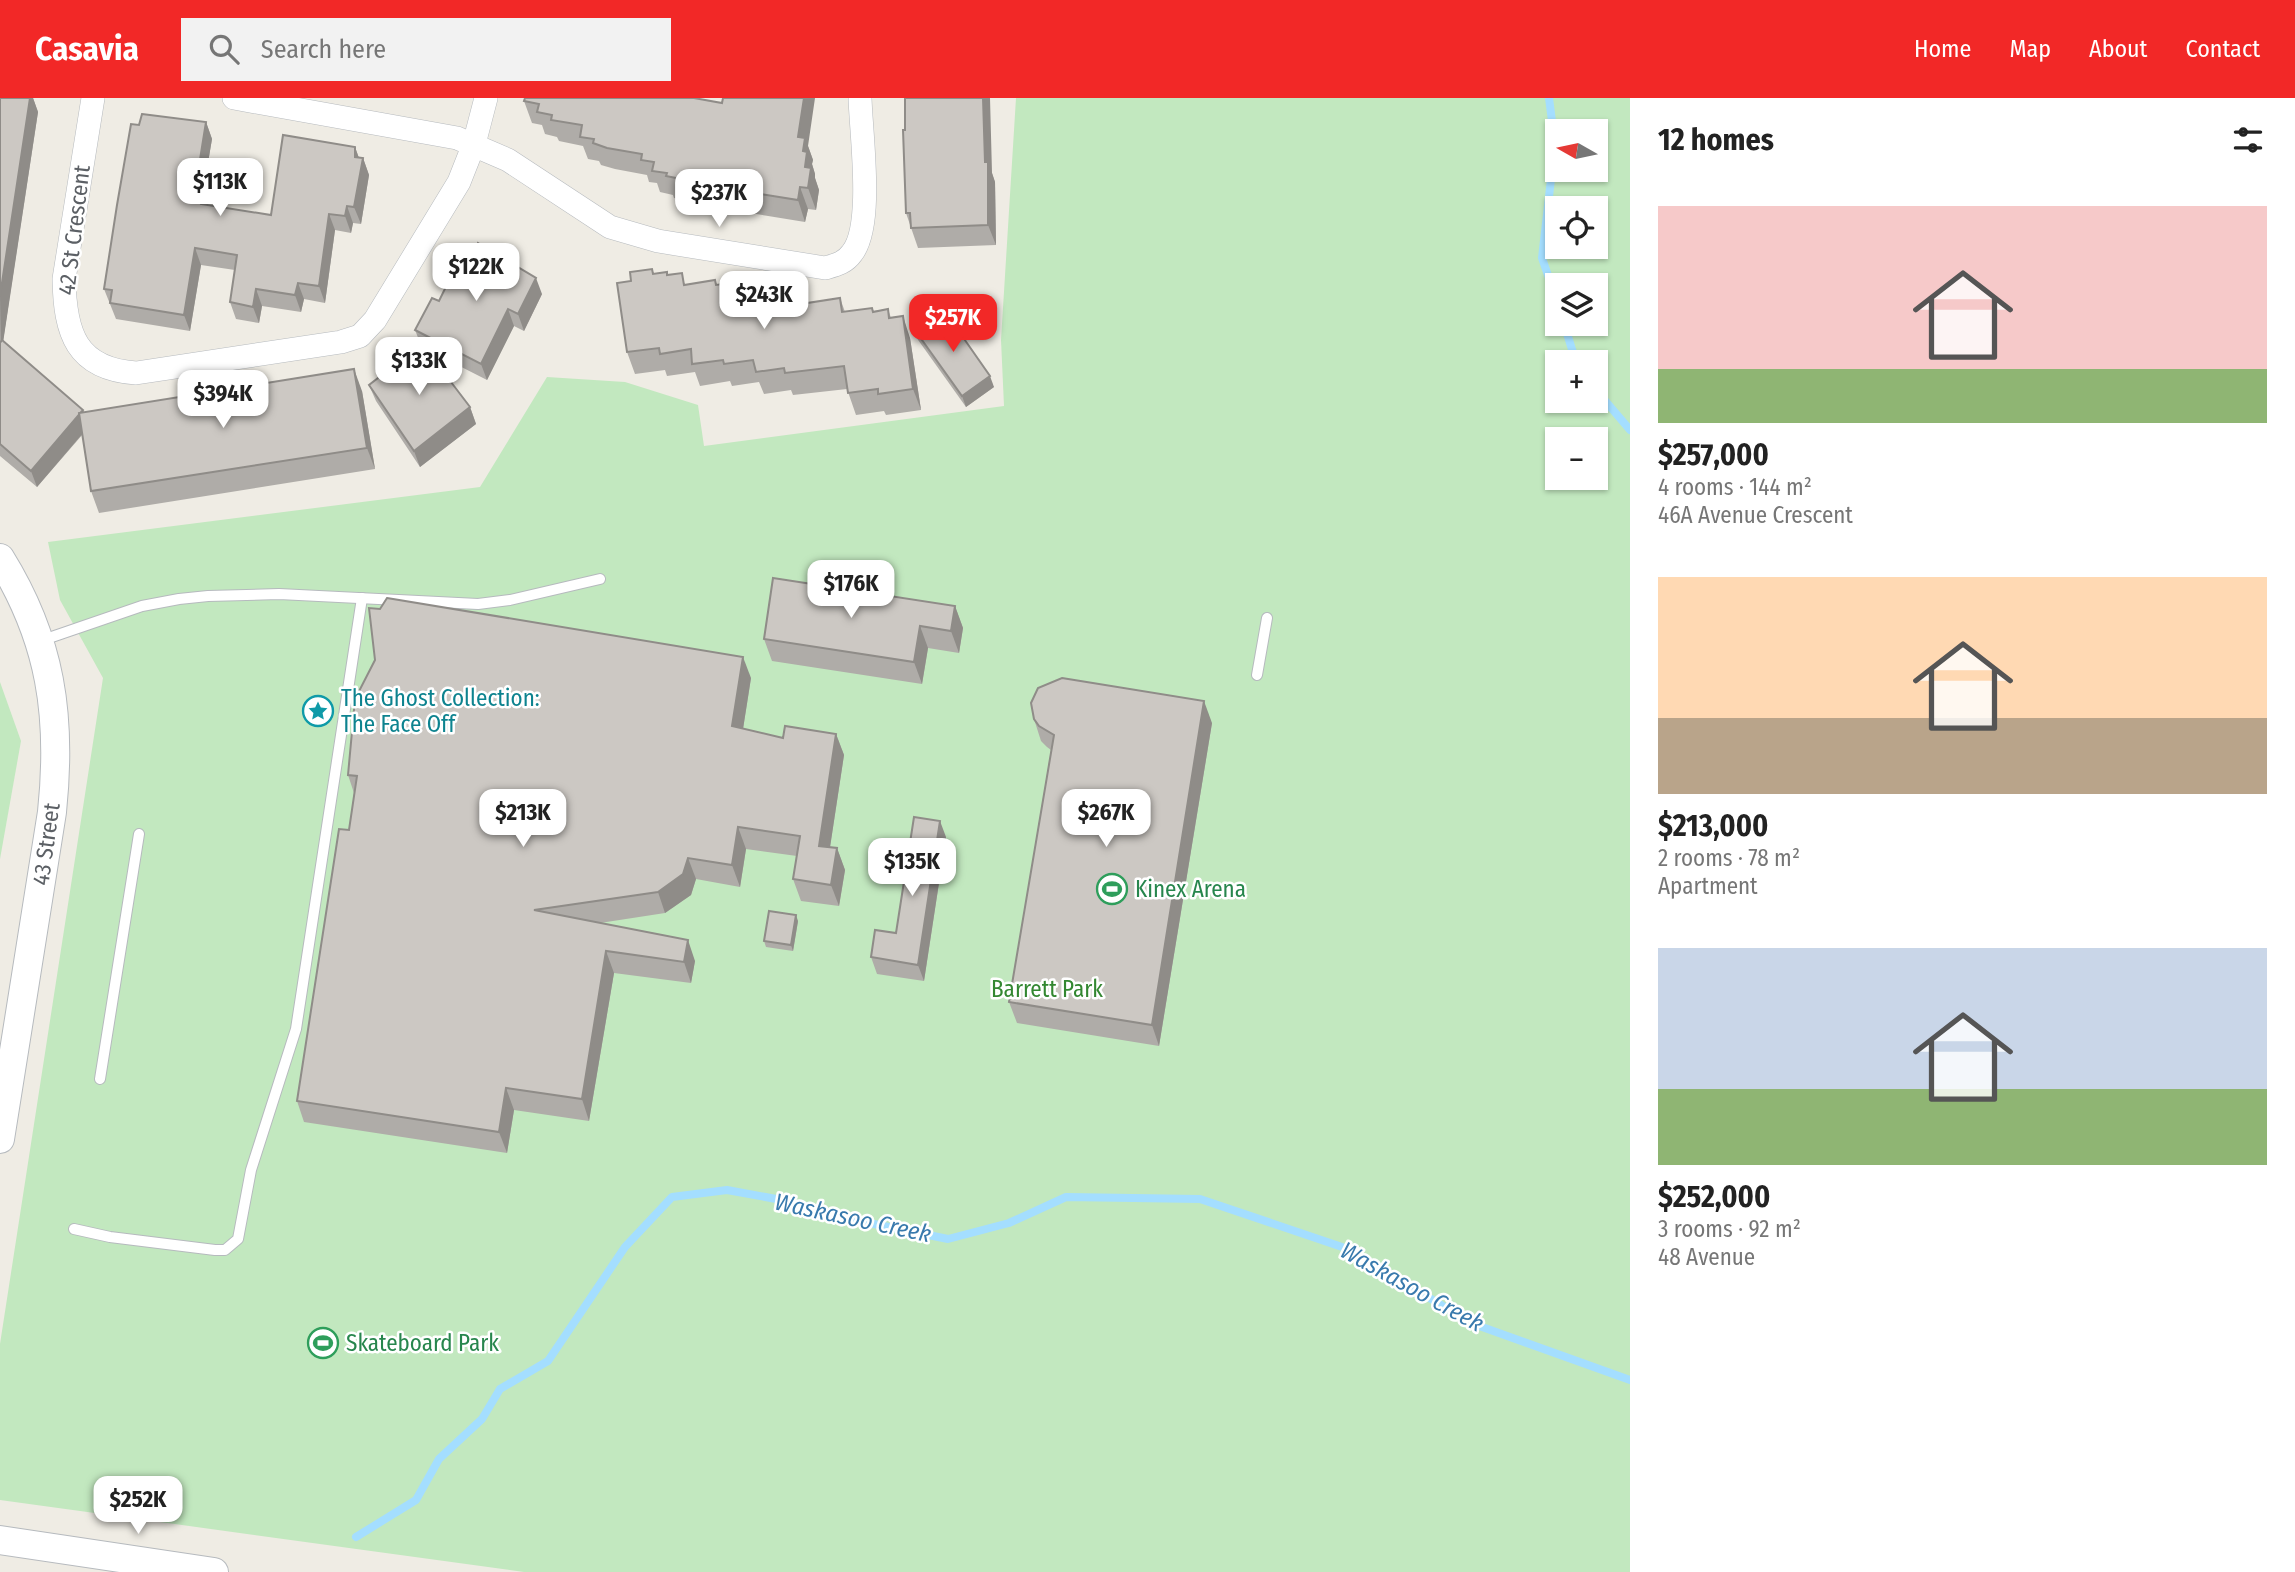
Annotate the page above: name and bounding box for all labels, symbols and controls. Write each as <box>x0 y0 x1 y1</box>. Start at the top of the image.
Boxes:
search box <box>181 18 671 81</box>
text: Casavia <box>35 29 139 69</box>
icon: search <box>205 30 243 68</box>
text: Search here <box>261 34 386 65</box>
text: Home <box>1914 35 1971 63</box>
text: Map <box>2009 35 2051 63</box>
text: About <box>2089 35 2147 63</box>
text: Contact <box>2185 35 2260 63</box>
north arrow <box>1545 119 1608 182</box>
map controls <box>1545 119 1608 490</box>
icon: filters <box>2229 121 2267 159</box>
text: 12 homes <box>1658 122 1774 158</box>
pin: $113K <box>171 158 269 218</box>
street label: 42 St Crescent <box>52 163 96 297</box>
text: $113K <box>193 167 247 195</box>
pin: $237K <box>670 170 768 229</box>
text: $237K <box>691 178 747 206</box>
button: locate <box>1545 196 1608 259</box>
pin: $122K <box>427 244 525 303</box>
text: $122K <box>448 252 504 280</box>
icon: home <box>1900 252 2026 378</box>
pin: $243K <box>715 272 813 331</box>
button: layers <box>1545 273 1608 336</box>
text: $243K <box>735 280 793 308</box>
pin: $257K <box>904 294 1002 354</box>
text: $257K <box>925 303 981 331</box>
pin: $133K <box>370 338 468 397</box>
text: $133K <box>391 346 447 374</box>
button: + <box>1545 350 1608 413</box>
pin: $394K <box>174 370 272 430</box>
text: $394K <box>193 379 253 407</box>
button: − <box>1545 427 1608 490</box>
text: $257,000 <box>1658 437 1769 473</box>
text: 4 rooms · 144 m² <box>1658 473 1812 501</box>
text: 46A Avenue Crescent <box>1658 501 1853 529</box>
pin: $176K <box>802 560 900 620</box>
text: $176K <box>823 569 879 597</box>
icon: home <box>1900 623 2026 749</box>
place label: The Ghost Collection: The Face Off <box>341 684 540 738</box>
place icon: The Ghost Collection: The Face Off <box>301 694 335 728</box>
pin: $213K <box>474 790 572 849</box>
pin: $267K <box>1057 790 1155 849</box>
text: $213K <box>495 798 551 826</box>
text: $267K <box>1078 798 1134 826</box>
street label: 43 Street <box>26 800 66 887</box>
text: $213,000 <box>1658 808 1768 844</box>
pin: $135K <box>863 838 961 898</box>
text: 2 rooms · 78 m² <box>1658 844 1800 872</box>
text: $135K <box>884 847 940 875</box>
sports icon: Kinex Arena <box>1095 872 1129 906</box>
text: Apartment <box>1658 872 1758 900</box>
place label: Kinex Arena <box>1135 875 1246 903</box>
park label: Barrett Park <box>991 975 1103 1003</box>
icon: home <box>1900 994 2026 1120</box>
text: $252,000 <box>1658 1179 1770 1215</box>
water label: Waskasoo Creek <box>772 1188 934 1248</box>
text: 3 rooms · 92 m² <box>1658 1215 1801 1243</box>
water label: Waskasoo Creek <box>1336 1236 1489 1338</box>
text: 48 Avenue <box>1658 1243 1755 1271</box>
sports icon: Skateboard Park <box>306 1326 340 1360</box>
place label: Skateboard Park <box>346 1329 499 1357</box>
pin: $252K <box>89 1476 187 1536</box>
text: $252K <box>110 1485 166 1513</box>

